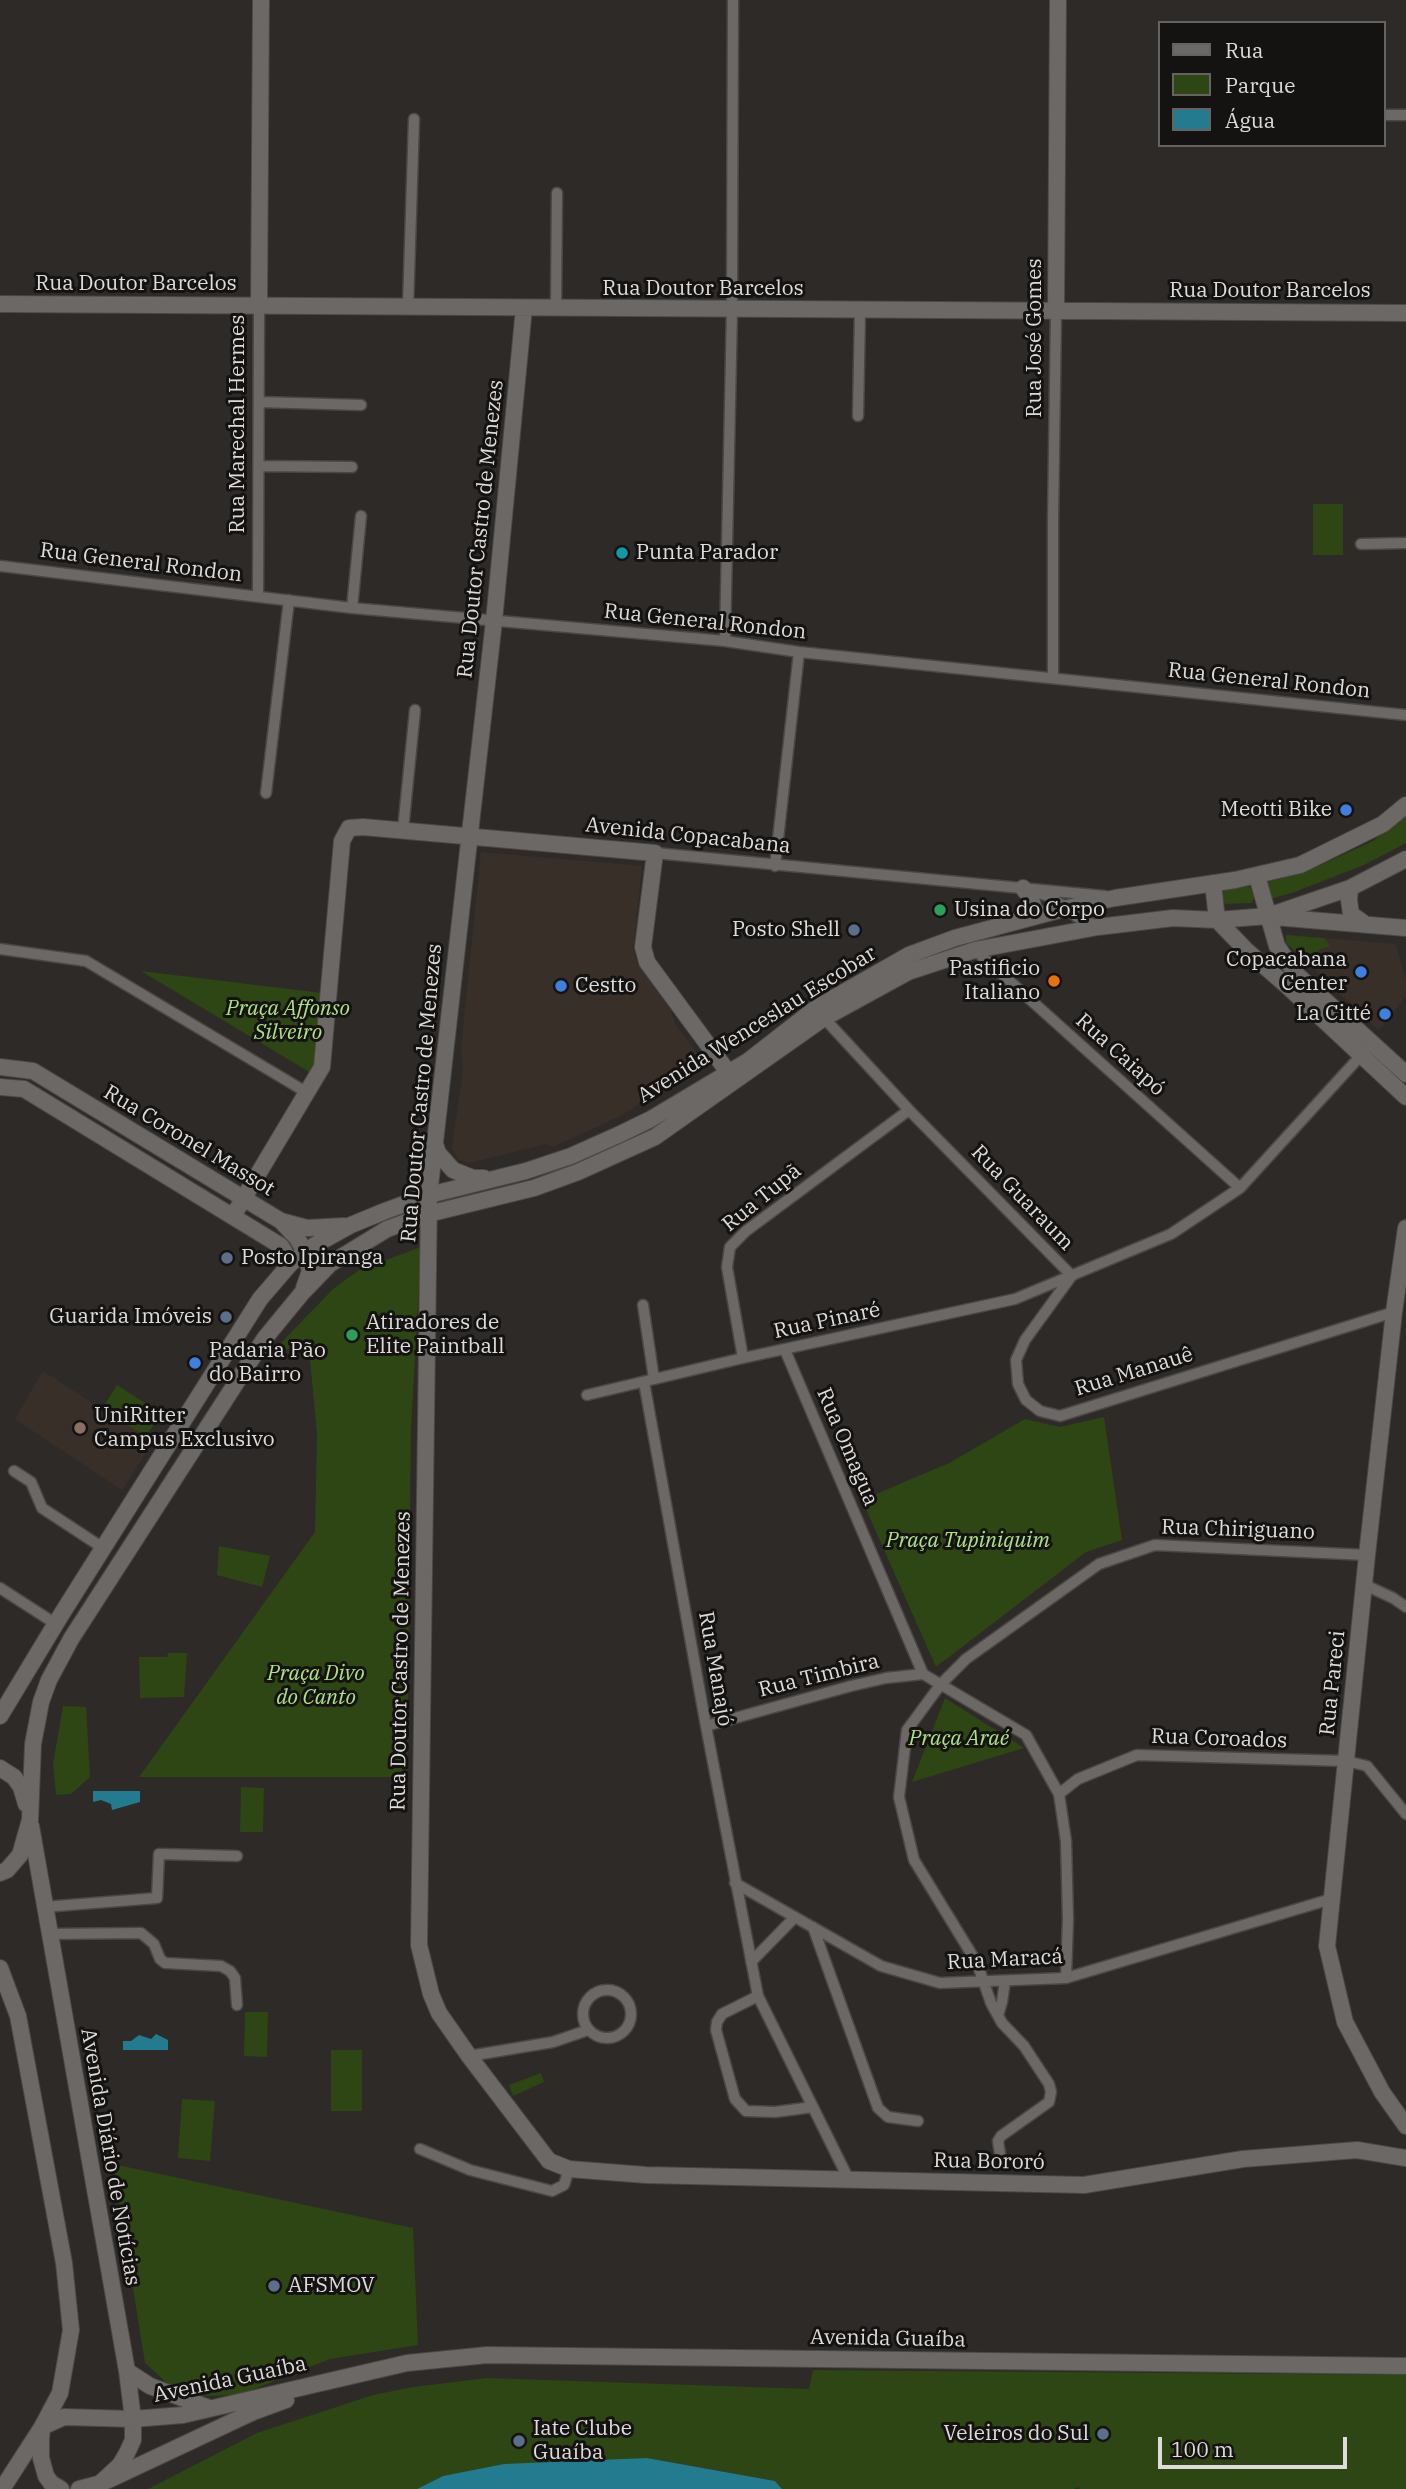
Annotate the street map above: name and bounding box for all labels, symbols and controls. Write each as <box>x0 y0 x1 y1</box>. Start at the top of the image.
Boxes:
legend <box>1158 21 1385 147</box>
text: Rua <box>1225 36 1263 64</box>
text: Parque <box>1225 71 1295 99</box>
text: Água <box>1225 106 1275 134</box>
street label: Rua José Gomes <box>1022 258 1048 418</box>
street label: Rua Doutor Barcelos <box>35 271 237 297</box>
street label: Rua Doutor Barcelos <box>602 276 804 302</box>
street label: Rua Doutor Barcelos <box>1169 278 1371 304</box>
street label: Rua Marechal Hermes <box>225 315 251 533</box>
street label: Rua Doutor Castro de Menezes <box>453 379 509 679</box>
street label: Rua General Rondon <box>38 538 244 588</box>
place label: Punta Parador <box>636 540 778 566</box>
marker: Punta Parador <box>614 545 630 561</box>
street label: Rua General Rondon <box>603 599 807 645</box>
street label: Rua General Rondon <box>1167 658 1371 704</box>
place label: Meotti Bike <box>1221 797 1332 823</box>
marker: Meotti Bike <box>1338 802 1354 818</box>
street label: Avenida Copacabana <box>584 813 792 859</box>
place label: Usina do Corpo <box>954 897 1105 923</box>
marker: Usina do Corpo <box>932 902 948 918</box>
place label: Posto Shell <box>732 917 840 943</box>
marker: Posto Shell <box>846 922 862 938</box>
street label: Avenida Wenceslau Escobar <box>633 941 881 1109</box>
street label: Rua Doutor Castro de Menezes <box>396 943 448 1243</box>
place label: Copacabana Center <box>1226 947 1347 997</box>
place label: Pastificio Italiano <box>949 956 1040 1006</box>
marker: Copacabana Center <box>1353 964 1369 980</box>
place label: Cestto <box>575 973 636 999</box>
marker: Pastificio Italiano <box>1046 973 1062 989</box>
marker: Cestto <box>553 978 569 994</box>
park label: Praça Affonso Silveiro <box>226 996 350 1046</box>
place label: La Citté <box>1296 1001 1371 1027</box>
marker: La Citté <box>1377 1006 1393 1022</box>
street label: Rua Caiapó <box>1070 1008 1170 1102</box>
street label: Rua Coronel Massot <box>99 1080 279 1202</box>
street label: Rua Guaraum <box>965 1140 1079 1256</box>
street label: Rua Tupã <box>717 1159 807 1237</box>
place label: Posto Ipiranga <box>241 1245 384 1271</box>
marker: Posto Ipiranga <box>219 1250 235 1266</box>
street label: Rua Pinaré <box>771 1297 883 1345</box>
place label: Guarida Imóveis <box>49 1304 212 1330</box>
marker: Guarida Imóveis <box>218 1309 234 1325</box>
place label: Atiradores de Elite Paintball <box>366 1310 504 1360</box>
marker: Atiradores de Elite Paintball <box>344 1327 360 1343</box>
place label: Padaria Pão do Bairro <box>209 1338 326 1388</box>
street label: Rua Manauê <box>1072 1342 1196 1402</box>
marker: Padaria Pão do Bairro <box>187 1355 203 1371</box>
street label: Rua Omagua <box>811 1384 883 1510</box>
place label: UniRitter Campus Exclusivo <box>94 1403 275 1453</box>
marker: UniRitter Campus Exclusivo <box>72 1420 88 1436</box>
street label: Rua Doutor Castro de Menezes <box>386 1511 416 1811</box>
street label: Rua Chiriguano <box>1161 1515 1315 1545</box>
park label: Praça Tupiniquim <box>886 1528 1050 1554</box>
street label: Rua Manajó <box>693 1610 737 1728</box>
street label: Rua Pareci <box>1315 1629 1351 1737</box>
street label: Rua Timbira <box>756 1649 882 1703</box>
park label: Praça Divo do Canto <box>267 1661 365 1711</box>
street label: Rua Coroados <box>1150 1724 1288 1754</box>
park label: Praça Araé <box>909 1726 1009 1752</box>
street label: Rua Maracá <box>946 1944 1064 1976</box>
street label: Avenida Diário de Notícias <box>75 2026 145 2288</box>
street label: Rua Bororó <box>933 2148 1045 2176</box>
place label: AFSMOV <box>288 2273 375 2299</box>
marker: AFSMOV <box>266 2278 282 2294</box>
street label: Avenida Guaíba <box>810 2325 966 2353</box>
street label: Avenida Guaíba <box>151 2351 309 2409</box>
place label: Iate Clube Guaíba <box>533 2416 632 2466</box>
place label: Veleiros do Sul <box>943 2421 1089 2447</box>
scale bar <box>1161 2422 1350 2466</box>
marker: Veleiros do Sul <box>1095 2426 1111 2442</box>
marker: Iate Clube Guaíba <box>511 2433 527 2449</box>
text: 100 m <box>1171 2435 1234 2463</box>

